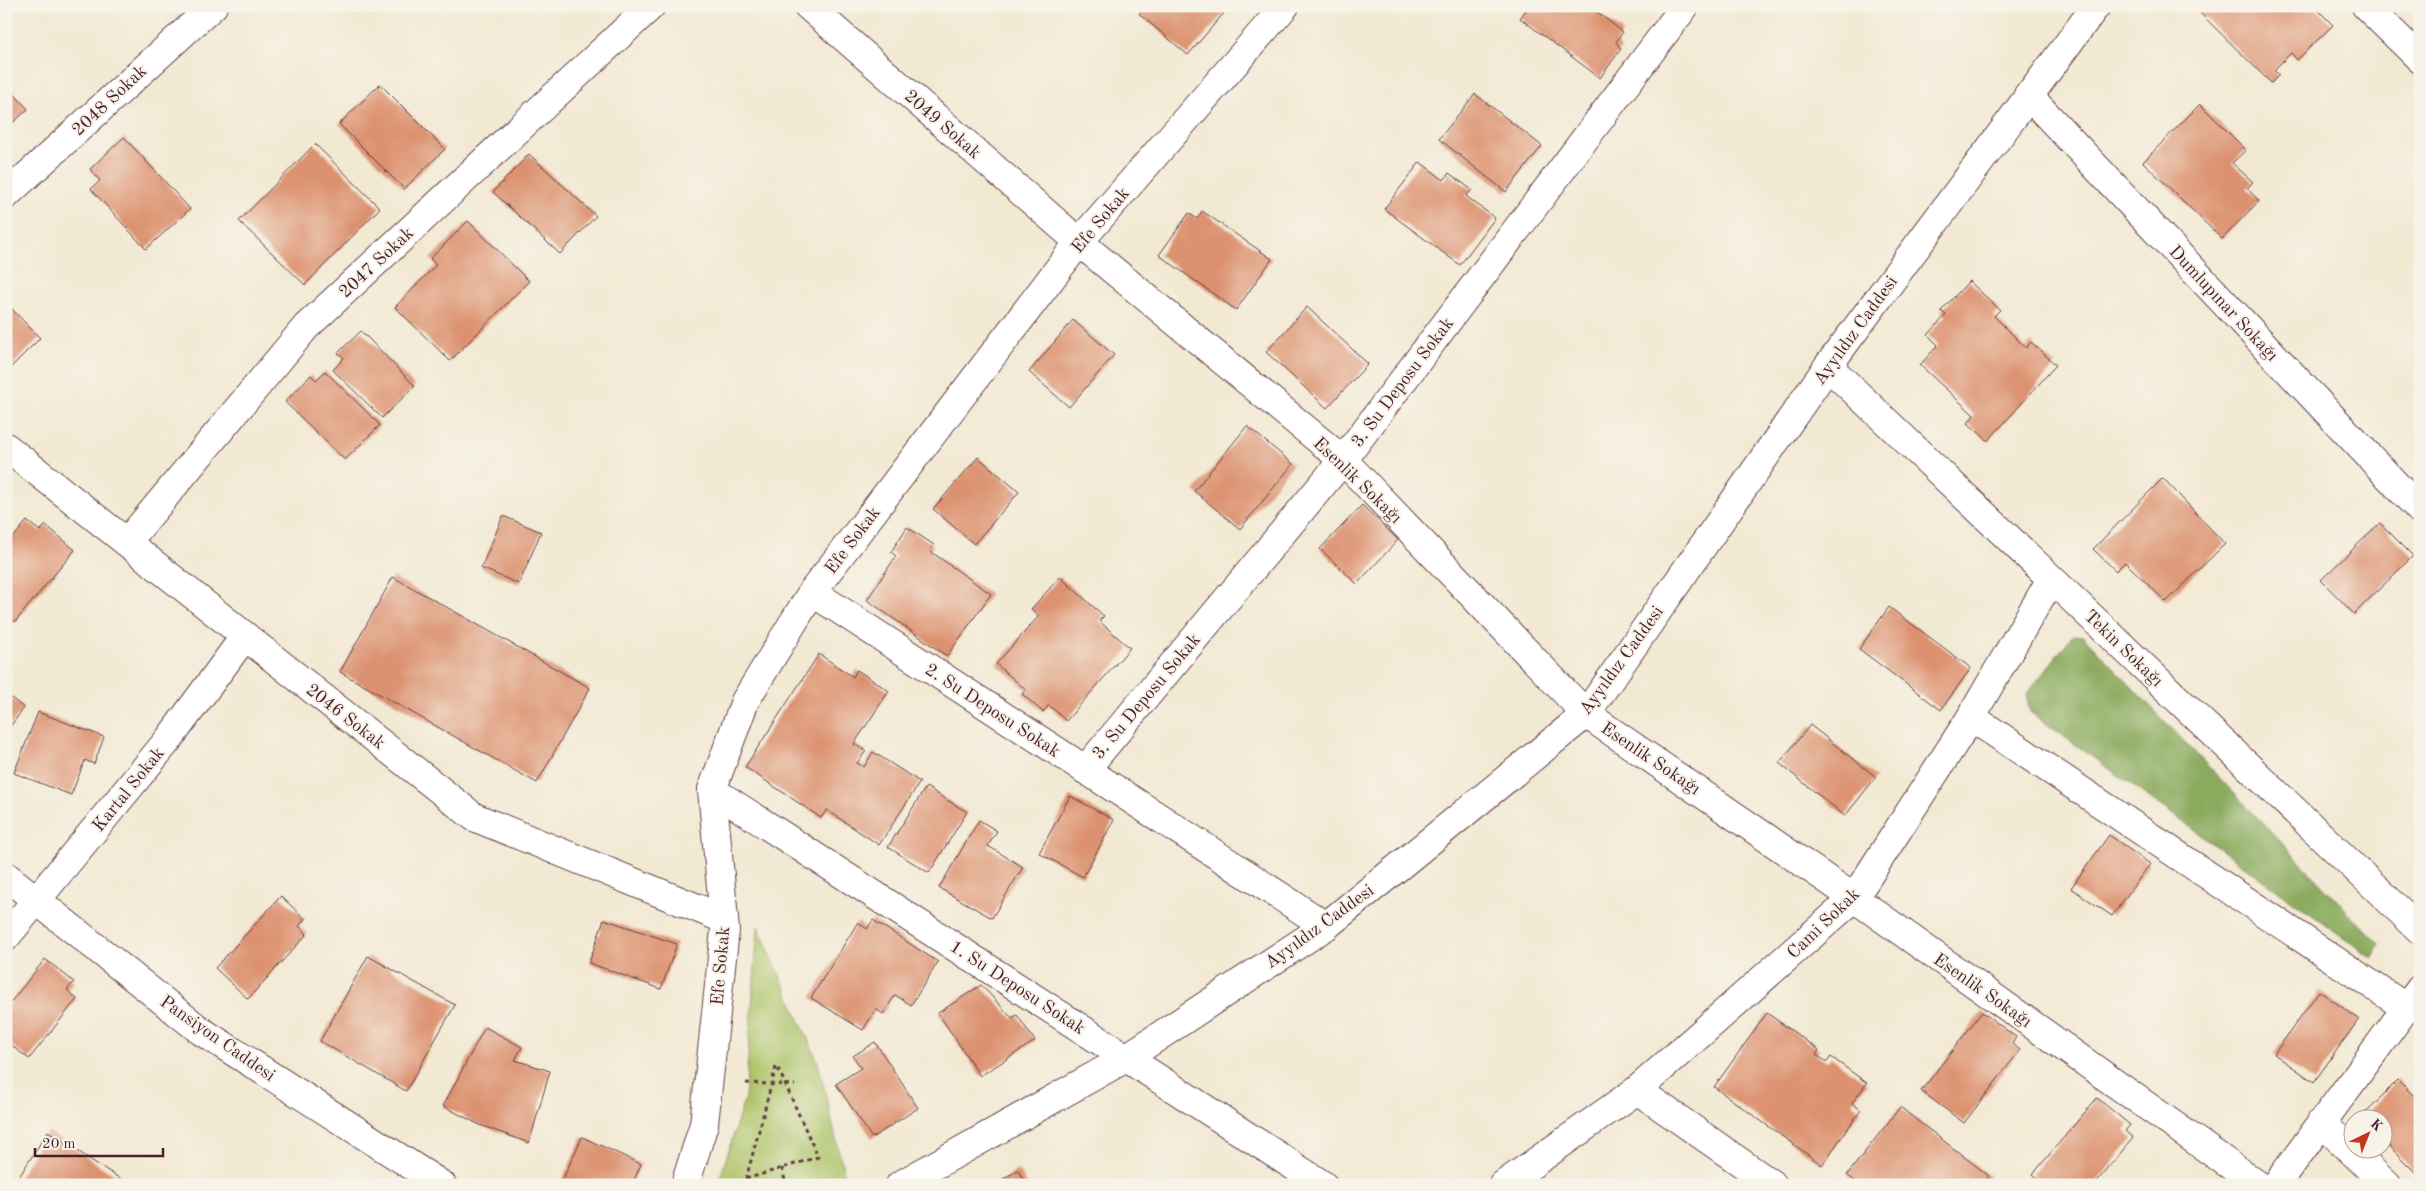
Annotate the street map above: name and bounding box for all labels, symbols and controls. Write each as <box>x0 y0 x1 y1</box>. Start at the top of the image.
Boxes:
street label: 2048 Sokak <box>69 62 150 140</box>
street label: 2049 Sokak <box>901 87 984 163</box>
street label: Efe Sokak <box>1068 184 1133 257</box>
street label: 2047 Sokak <box>336 224 417 302</box>
street label: Dumlupınar Sokağı <box>2165 242 2281 365</box>
street label: Ayyıldız Caddesi <box>1810 273 1901 388</box>
street label: 3. Su Deposu Sokak <box>1348 314 1457 451</box>
street label: Esenlik Sokağı <box>1310 434 1405 527</box>
street label: Efe Sokak <box>822 503 884 578</box>
street label: Ayyıldız Caddesi <box>1576 603 1667 718</box>
street label: Tekin Sokağı <box>2080 607 2166 691</box>
street label: 3. Su Deposu Sokak <box>1089 631 1204 763</box>
street label: 2. Su Deposu Sokak <box>922 661 1063 761</box>
street label: 2046 Sokak <box>303 681 388 753</box>
street label: Esenlik Sokağı <box>1598 719 1703 799</box>
street label: Kartal Sokak <box>89 744 168 835</box>
street label: Ayyıldız Caddesi <box>1262 881 1377 972</box>
street label: Cami Sokak <box>1784 885 1863 962</box>
street label: Efe Sokak <box>709 926 733 1006</box>
street label: 1. Su Deposu Sokak <box>947 938 1088 1038</box>
street label: Esenlik Sokağı <box>1930 950 2035 1031</box>
street label: Pansiyon Caddesi <box>157 993 278 1085</box>
north arrow <box>2344 1108 2394 1158</box>
text: K <box>2367 1116 2385 1134</box>
scale bar <box>35 1126 162 1158</box>
text: 20 m <box>42 1137 76 1152</box>

